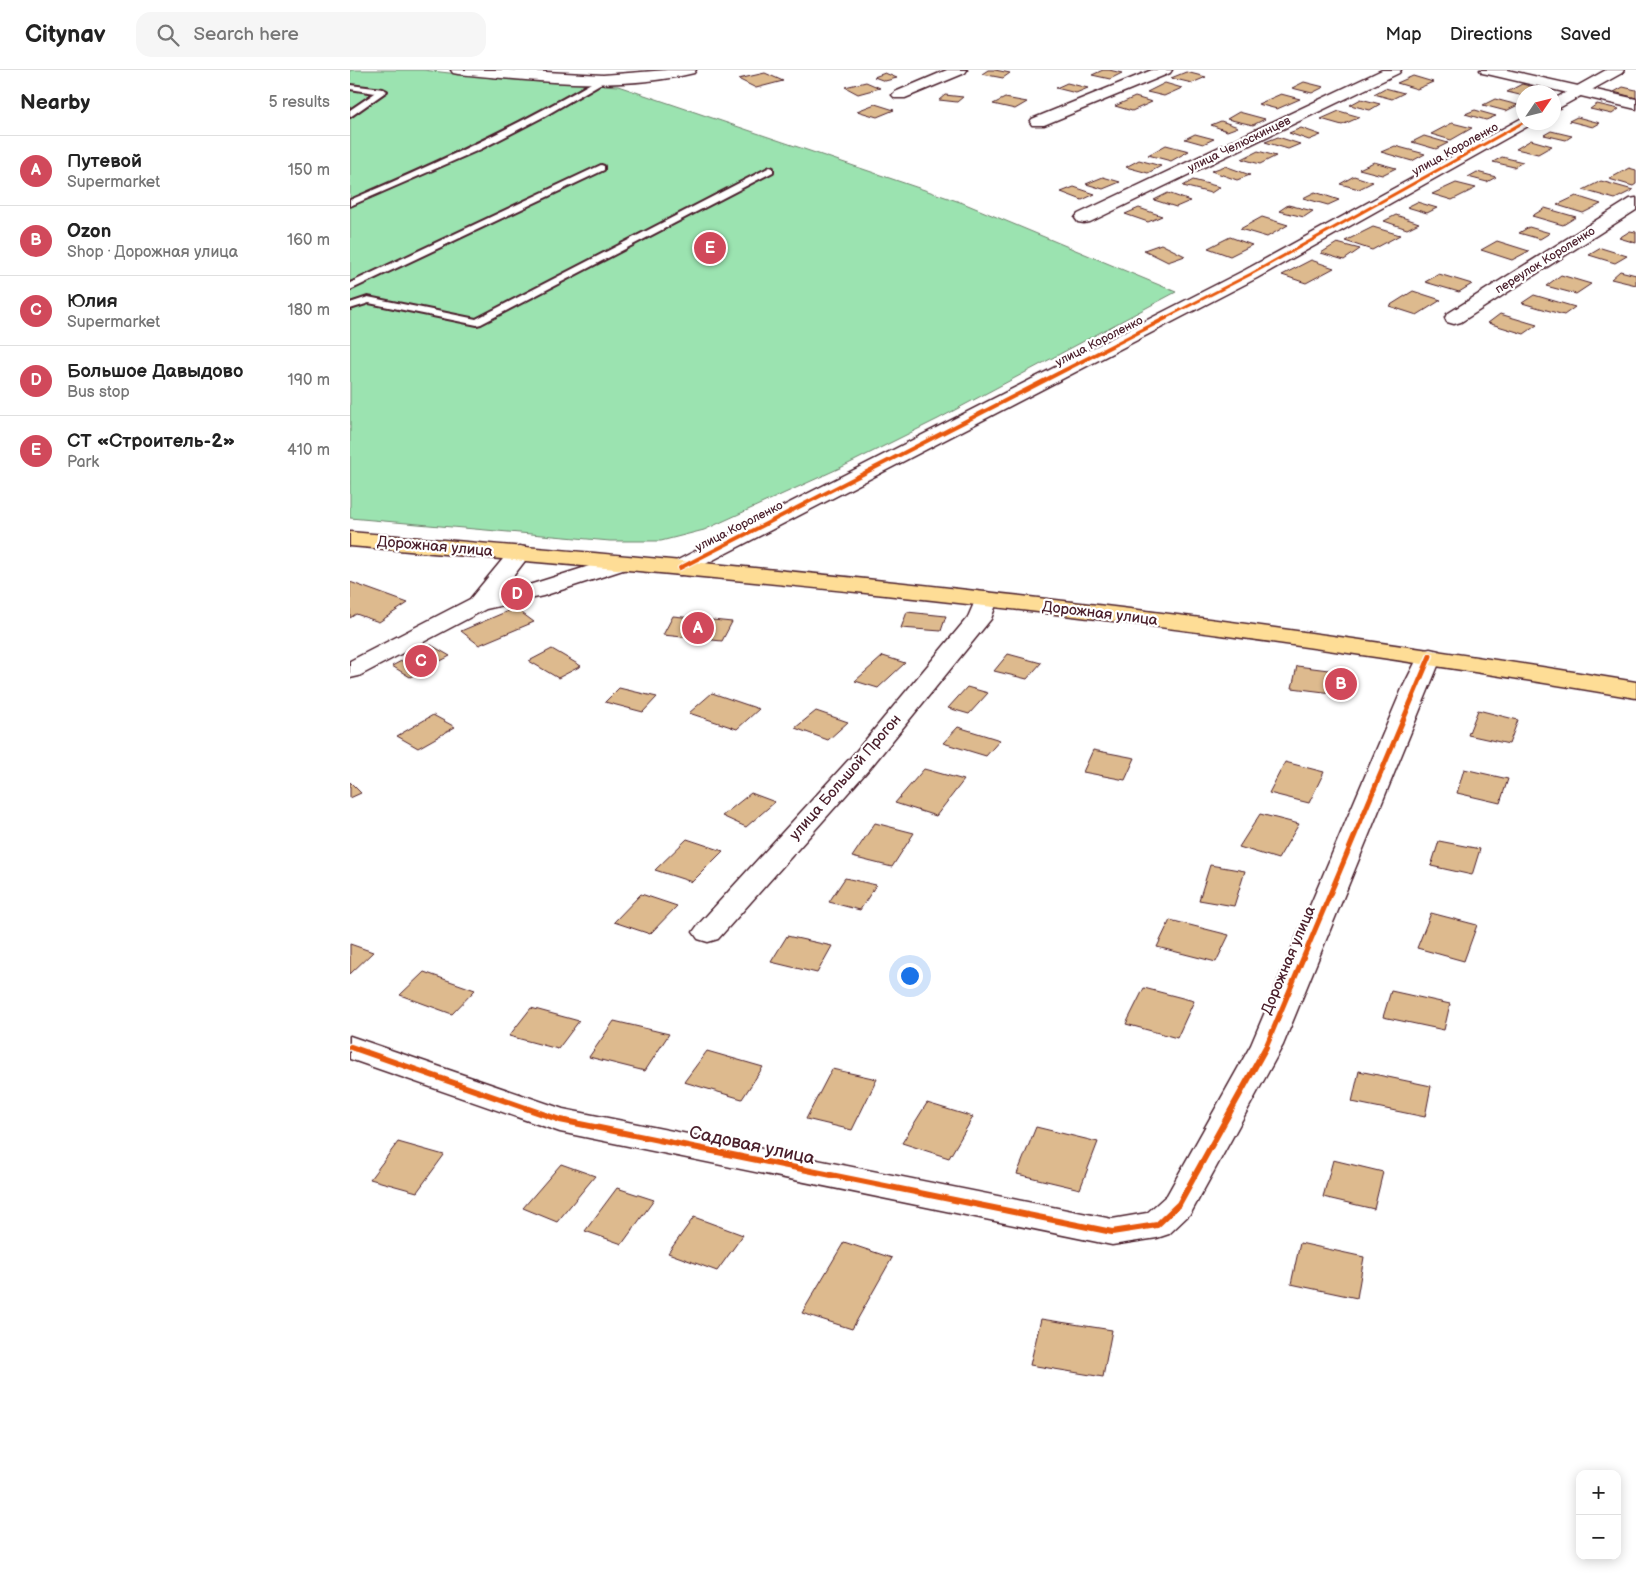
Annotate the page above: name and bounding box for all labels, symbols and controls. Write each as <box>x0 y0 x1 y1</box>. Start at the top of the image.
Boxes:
search box <box>136 12 486 57</box>
text: Citynav <box>25 20 106 49</box>
icon: search <box>154 21 182 49</box>
text: Search here <box>194 23 299 46</box>
text: Map <box>1386 24 1422 45</box>
text: Directions <box>1450 24 1532 45</box>
text: Saved <box>1560 24 1611 45</box>
north arrow <box>1516 85 1561 130</box>
text: Nearby <box>20 90 90 115</box>
text: 5 results <box>268 93 330 112</box>
street label: улица Челюскинцев <box>1185 113 1294 176</box>
street label: улица Короленко <box>1410 120 1501 179</box>
text: Путевой <box>67 150 142 173</box>
text: A <box>31 161 41 180</box>
text: 150 m <box>288 161 330 180</box>
text: Supermarket <box>67 173 160 192</box>
text: Ozon <box>67 220 111 243</box>
street label: переулок Короленко <box>1493 224 1598 297</box>
pin: E <box>694 229 726 267</box>
text: B <box>30 231 42 250</box>
text: 160 m <box>287 231 330 250</box>
text: Shop · Дорожная улица <box>67 243 238 262</box>
text: Юлия <box>67 290 118 313</box>
text: C <box>30 301 42 320</box>
text: 180 m <box>288 301 330 320</box>
text: Supermarket <box>67 313 160 332</box>
street label: улица Короленко <box>1053 313 1145 370</box>
text: Большое Давыдово <box>67 360 243 383</box>
text: D <box>30 371 42 390</box>
text: 190 m <box>288 371 330 390</box>
text: Bus stop <box>67 383 130 402</box>
text: СТ «Строитель-2» <box>67 430 235 453</box>
text: E <box>31 441 41 460</box>
text: 410 m <box>287 441 330 460</box>
text: Park <box>67 453 99 472</box>
street label: улица Короленко <box>693 498 785 555</box>
street label: Дорожная улица <box>376 532 494 561</box>
pin: D <box>501 575 533 613</box>
street label: Дорожная улица <box>1041 597 1159 630</box>
pin: A <box>682 609 714 647</box>
pin: C <box>405 642 437 680</box>
pin: B <box>1325 665 1357 703</box>
street label: улица Большой Прогон <box>785 710 905 844</box>
street label: Дорожная улица <box>1257 903 1320 1017</box>
your location <box>897 963 923 989</box>
street label: Садовая улица <box>687 1122 817 1169</box>
map controls <box>1576 1470 1621 1560</box>
button: + <box>1576 1470 1621 1515</box>
button: − <box>1576 1515 1621 1560</box>

